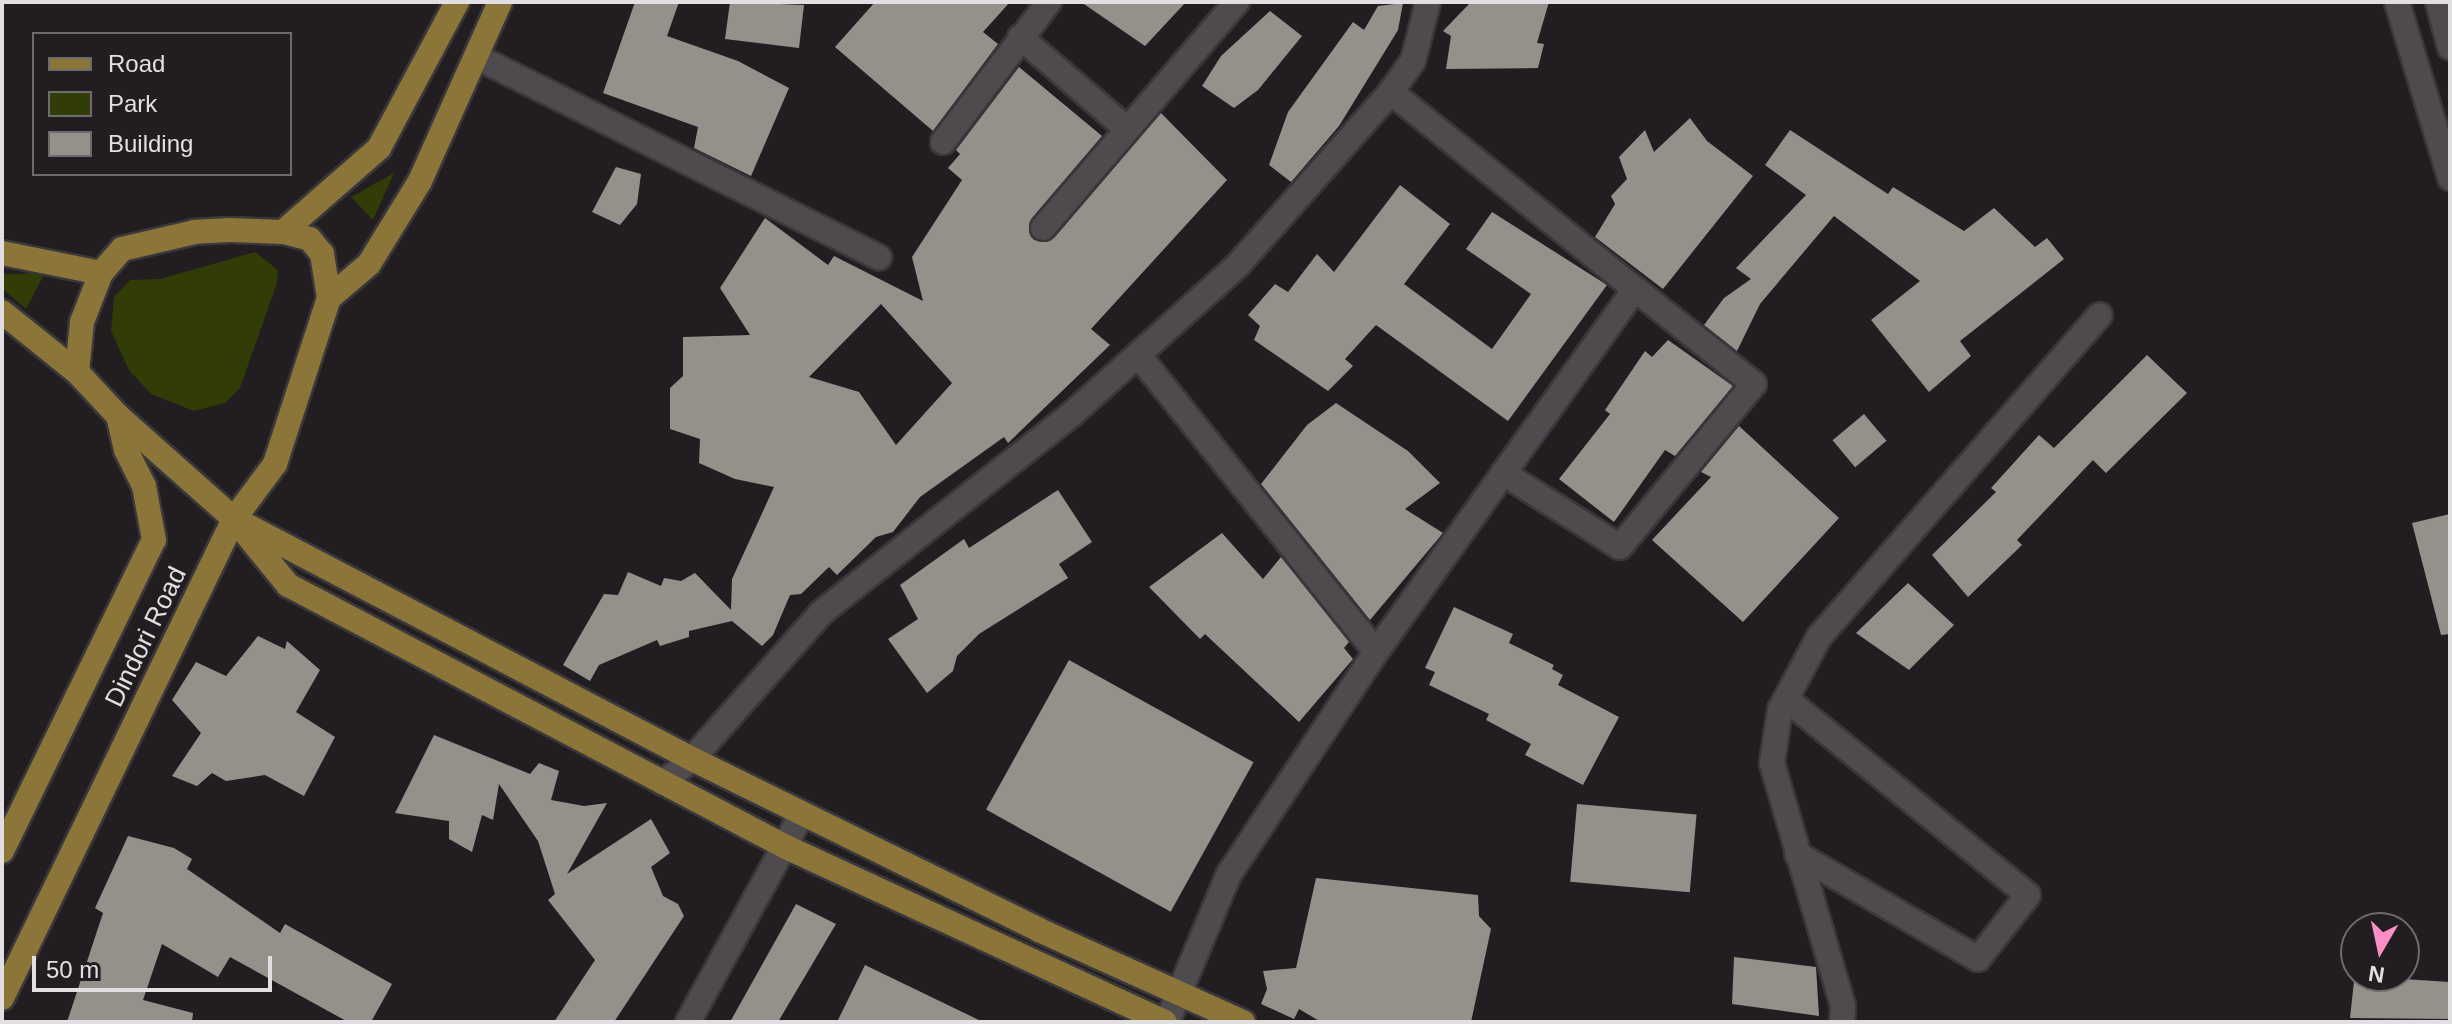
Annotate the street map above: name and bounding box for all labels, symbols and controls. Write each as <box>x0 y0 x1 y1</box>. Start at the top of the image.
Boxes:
legend <box>32 32 292 176</box>
text: Road <box>108 50 165 77</box>
text: Park <box>108 90 157 117</box>
text: Building <box>108 130 193 157</box>
street label: Dindori Road <box>99 562 193 712</box>
north arrow <box>2340 912 2420 992</box>
scale bar <box>36 940 276 990</box>
text: 50 m <box>46 956 99 983</box>
text: N <box>2367 961 2386 988</box>

